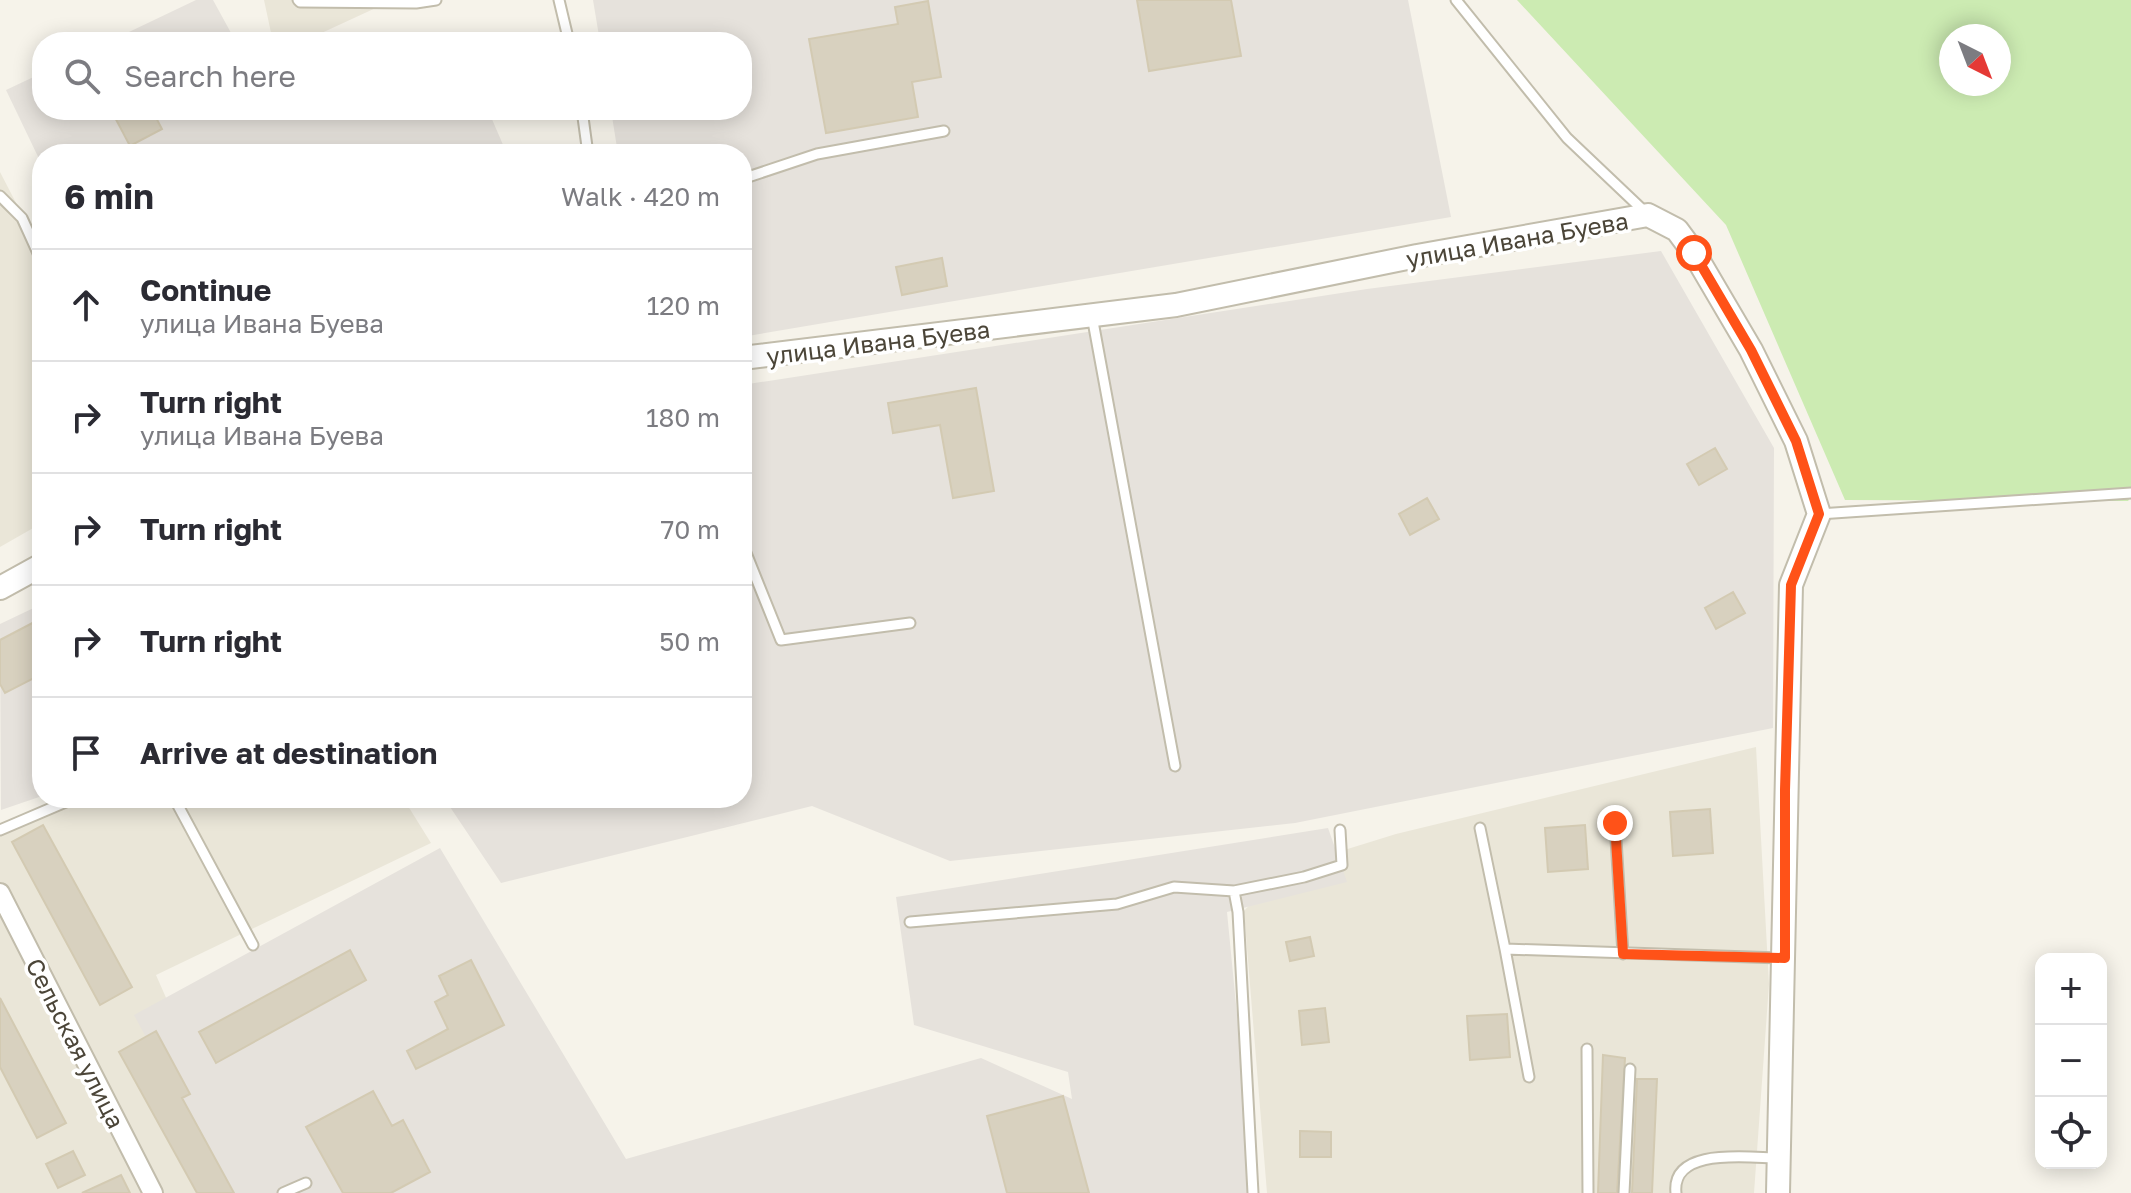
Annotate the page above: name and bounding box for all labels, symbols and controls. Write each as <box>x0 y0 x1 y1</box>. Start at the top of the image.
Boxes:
north arrow <box>1939 24 2011 96</box>
search box <box>32 32 752 120</box>
icon: search <box>60 54 104 98</box>
text: Search here <box>124 58 296 94</box>
text: 6 min <box>64 176 154 216</box>
text: Walk · 420 m <box>561 181 720 212</box>
street label: улица Ивана Буева <box>1404 205 1630 273</box>
route start <box>1676 235 1712 271</box>
text: Continue <box>140 272 271 308</box>
icon: ahead <box>64 283 108 327</box>
text: 120 m <box>647 290 720 321</box>
text: улица Ивана Буева <box>140 308 384 339</box>
street label: улица Ивана Буева <box>765 314 991 370</box>
text: Turn right <box>140 384 282 420</box>
icon: right <box>64 395 108 439</box>
text: 180 m <box>646 402 720 433</box>
text: улица Ивана Буева <box>140 420 384 451</box>
icon: right <box>64 507 108 551</box>
text: Turn right <box>140 511 282 547</box>
text: 70 m <box>661 514 720 545</box>
icon: right <box>64 619 108 663</box>
text: Turn right <box>140 623 282 659</box>
text: 50 m <box>659 626 720 657</box>
icon: arrive <box>64 731 108 775</box>
text: Arrive at destination <box>140 735 437 771</box>
route end <box>1597 805 1633 841</box>
street label: Сельская улица <box>21 953 131 1133</box>
map controls <box>2035 953 2107 1169</box>
button: + <box>2035 953 2107 1025</box>
button: − <box>2035 1025 2107 1097</box>
button: locate <box>2035 1097 2107 1169</box>

